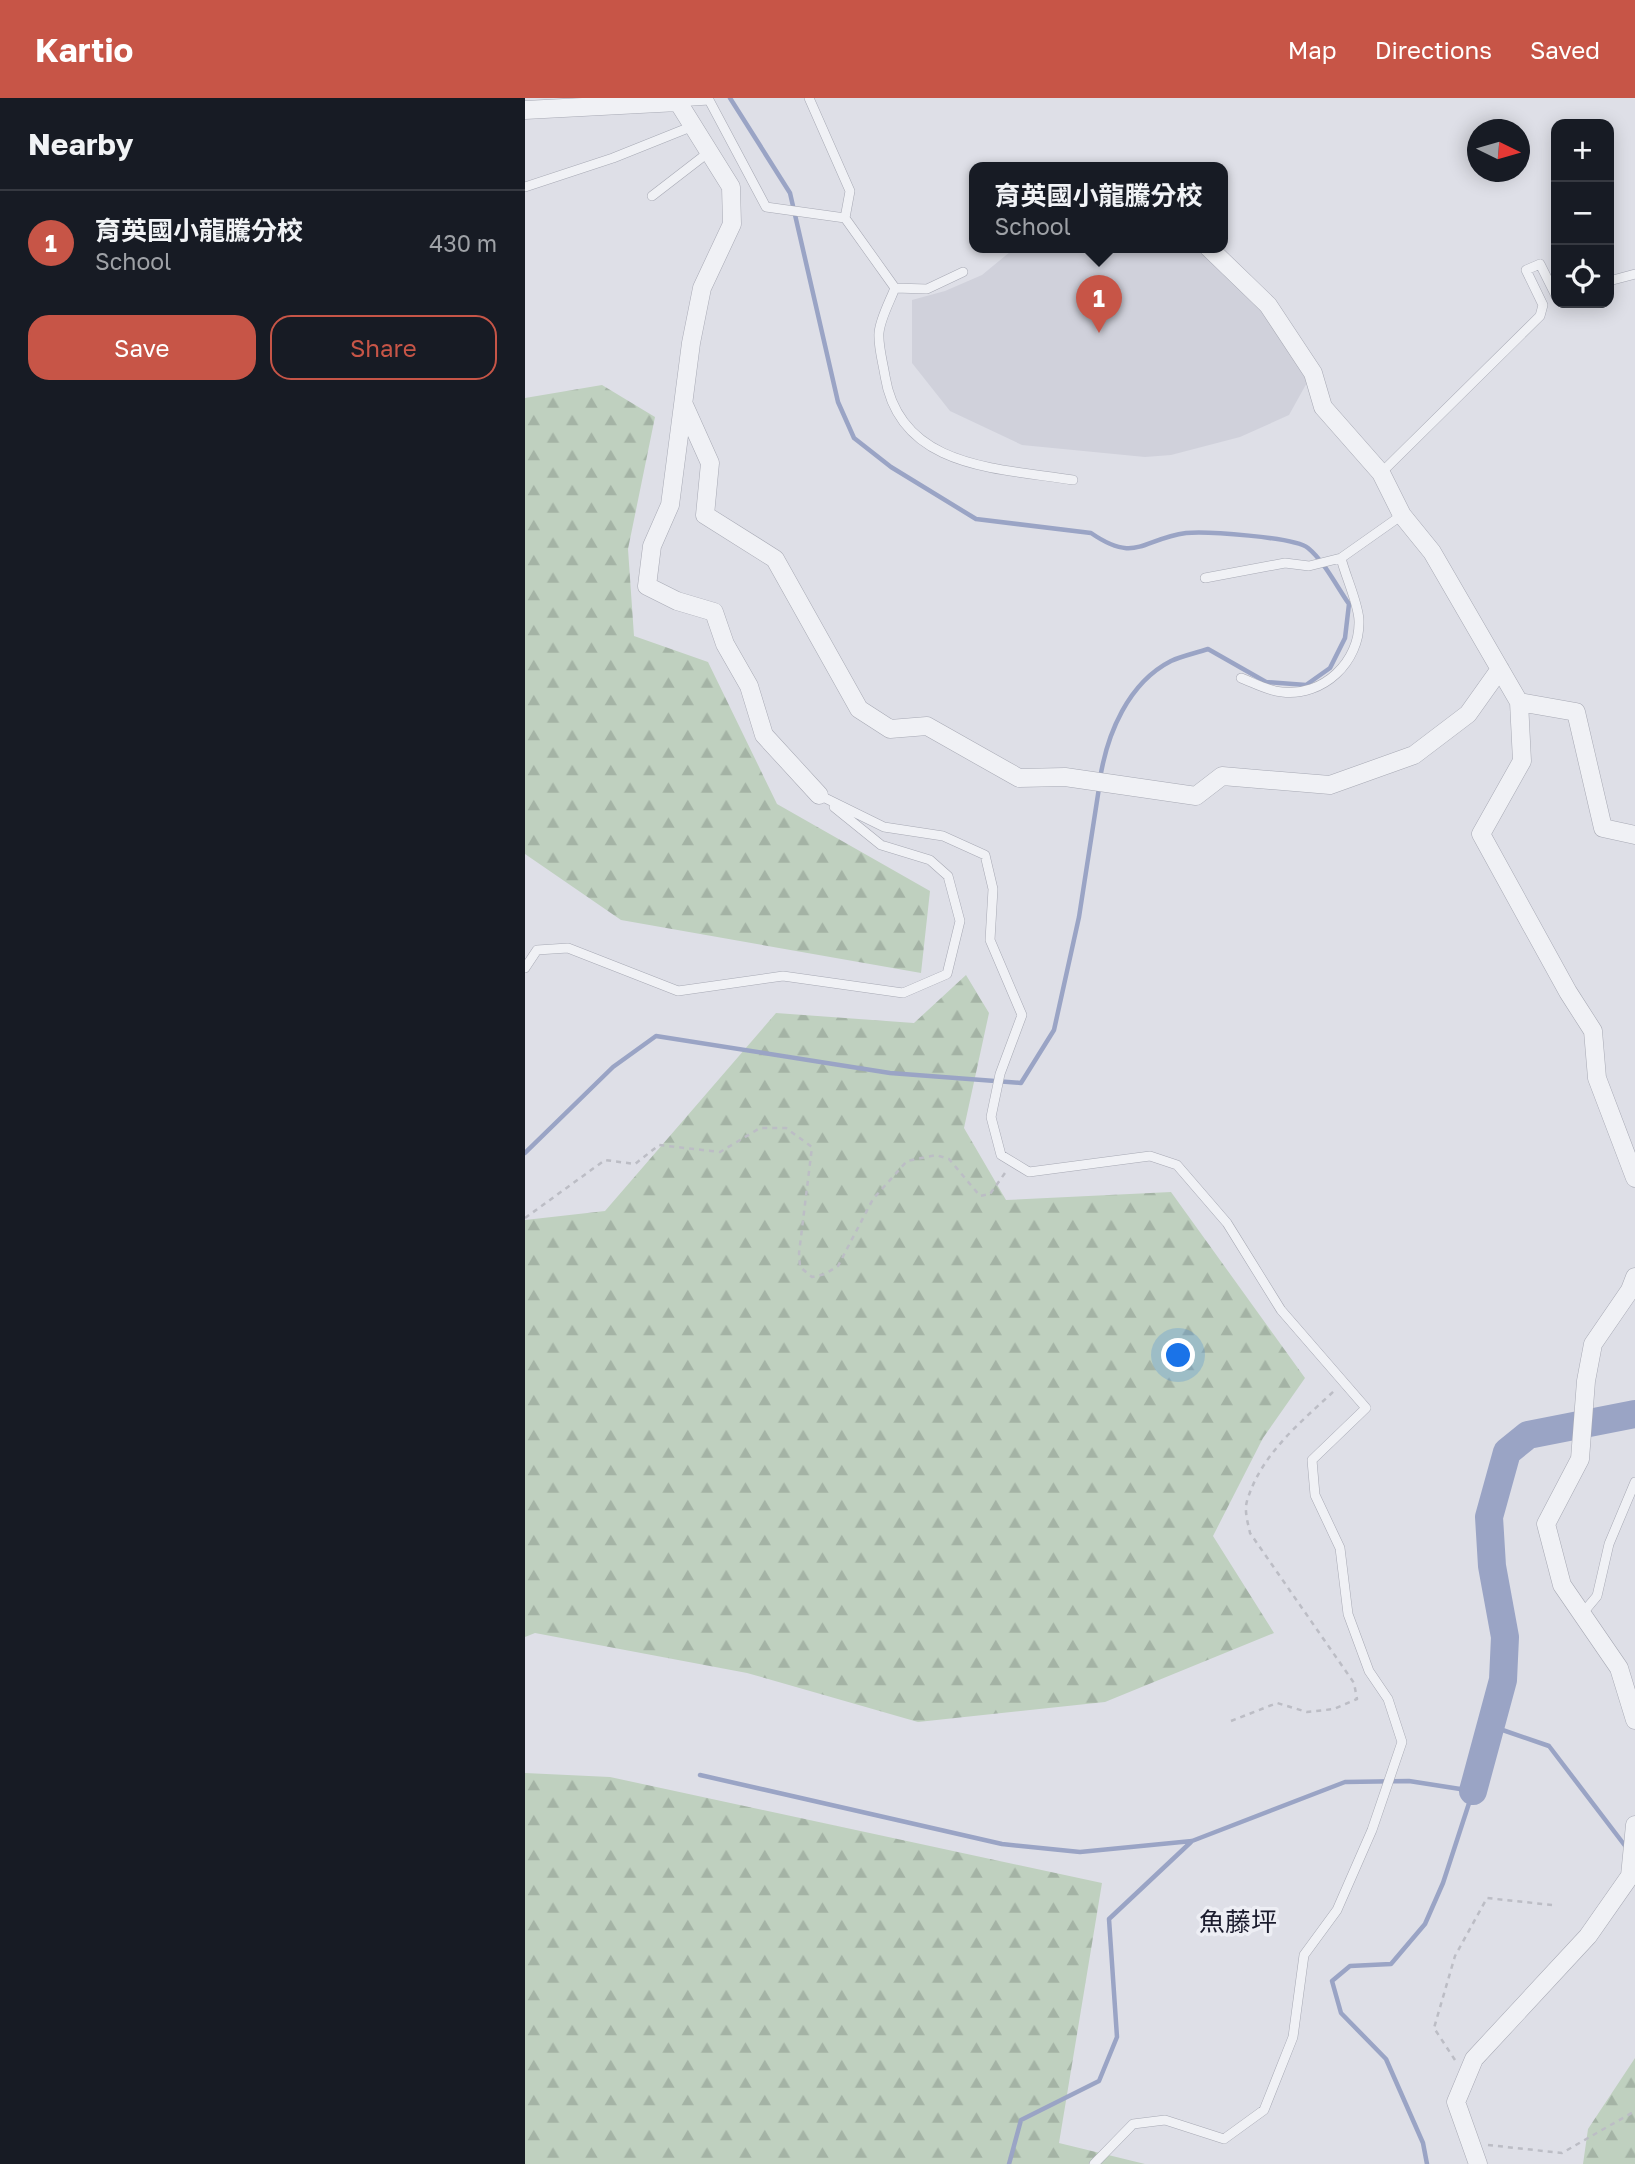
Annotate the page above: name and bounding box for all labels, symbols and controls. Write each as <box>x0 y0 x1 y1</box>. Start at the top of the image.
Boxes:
text: Kartio <box>35 30 133 69</box>
text: Map <box>1288 35 1337 64</box>
text: Directions <box>1375 35 1492 64</box>
text: Saved <box>1530 35 1600 64</box>
north arrow <box>1467 119 1530 182</box>
map controls <box>1551 119 1614 308</box>
button: + <box>1551 119 1614 182</box>
text: Nearby <box>28 126 133 162</box>
popup <box>969 162 1228 253</box>
text: 育英國小龍騰分校 <box>994 180 1203 211</box>
button: − <box>1551 182 1614 245</box>
text: School <box>994 212 1071 240</box>
text: 育英國小龍騰分校 <box>95 215 303 246</box>
text: 1 <box>45 229 57 257</box>
text: 430 m <box>429 229 497 257</box>
button: locate <box>1551 245 1614 308</box>
text: School <box>95 247 171 275</box>
pin: 1 <box>1076 275 1122 333</box>
button: Save <box>28 315 256 380</box>
button: Share <box>270 315 497 380</box>
your location <box>1161 1338 1195 1372</box>
district label: 魚藤坪 <box>1199 1906 1277 1937</box>

